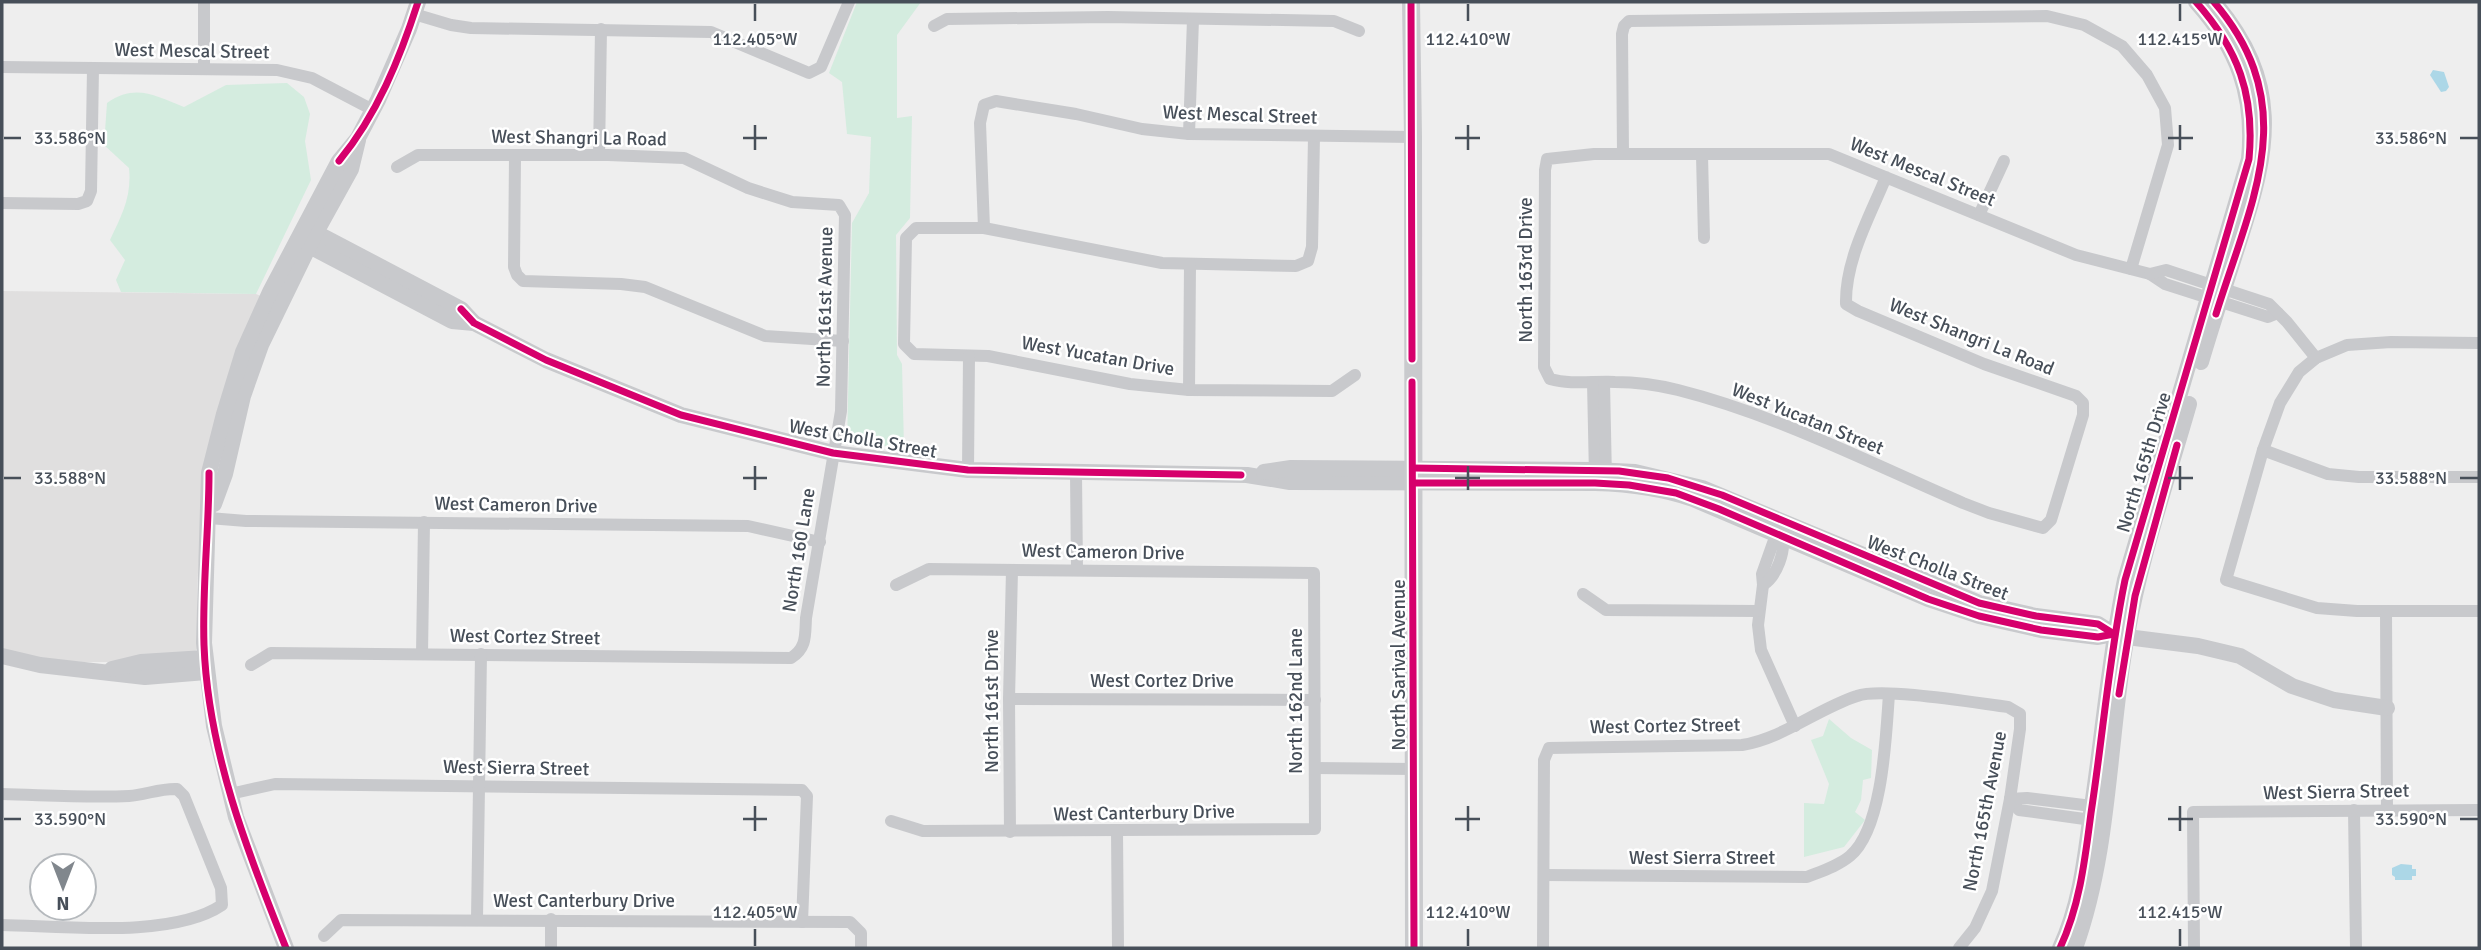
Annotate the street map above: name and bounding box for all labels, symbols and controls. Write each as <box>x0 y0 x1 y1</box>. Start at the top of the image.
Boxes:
text: 112.405°W <box>712 28 798 50</box>
text: 112.410°W <box>1425 28 1511 50</box>
text: 112.415°W <box>2137 28 2223 50</box>
street label: West Mescal Street <box>114 38 270 64</box>
street label: West Mescal Street <box>1162 100 1318 130</box>
street label: West Shangri La Road <box>491 124 667 152</box>
text: 33.586°N <box>34 127 106 149</box>
text: 33.586°N <box>2375 127 2447 149</box>
street label: West Mescal Street <box>1846 132 1999 212</box>
street label: North 163rd Drive <box>1514 197 1538 343</box>
street label: North 161st Avenue <box>812 226 838 388</box>
street label: West Shangri La Road <box>1886 293 2058 381</box>
street label: West Yucatan Drive <box>1019 331 1176 381</box>
street label: West Yucatan Street <box>1728 377 1887 461</box>
street label: North 165th Drive <box>2111 389 2177 536</box>
street label: West Cholla Street <box>787 414 939 464</box>
text: 33.588°N <box>34 467 106 489</box>
text: 33.588°N <box>2375 467 2447 489</box>
street label: North 160 Lane <box>777 486 821 614</box>
street label: West Cameron Drive <box>434 492 598 518</box>
street label: West Cholla Street <box>1863 530 2012 606</box>
street label: West Cameron Drive <box>1021 539 1185 565</box>
street label: North Sarival Avenue <box>1387 579 1411 751</box>
street label: West Cortez Street <box>449 624 601 650</box>
street label: North 162nd Lane <box>1284 628 1308 774</box>
street label: North 161st Drive <box>980 629 1004 773</box>
street label: West Cortez Drive <box>1090 669 1234 693</box>
street label: West Cortez Street <box>1589 713 1741 739</box>
street label: North 165th Avenue <box>1958 729 2012 893</box>
street label: West Sierra Street <box>443 755 590 781</box>
street label: West Sierra Street <box>2263 779 2410 805</box>
street label: West Canterbury Drive <box>1053 799 1235 827</box>
text: 33.590°N <box>34 808 106 830</box>
text: 33.590°N <box>2375 808 2447 830</box>
street label: West Sierra Street <box>1629 846 1776 870</box>
north arrow <box>28 852 98 922</box>
street label: West Canterbury Drive <box>493 889 675 913</box>
text: N <box>56 891 70 915</box>
text: 112.405°W <box>712 901 798 923</box>
text: 112.410°W <box>1425 901 1511 923</box>
text: 112.415°W <box>2137 901 2223 923</box>

